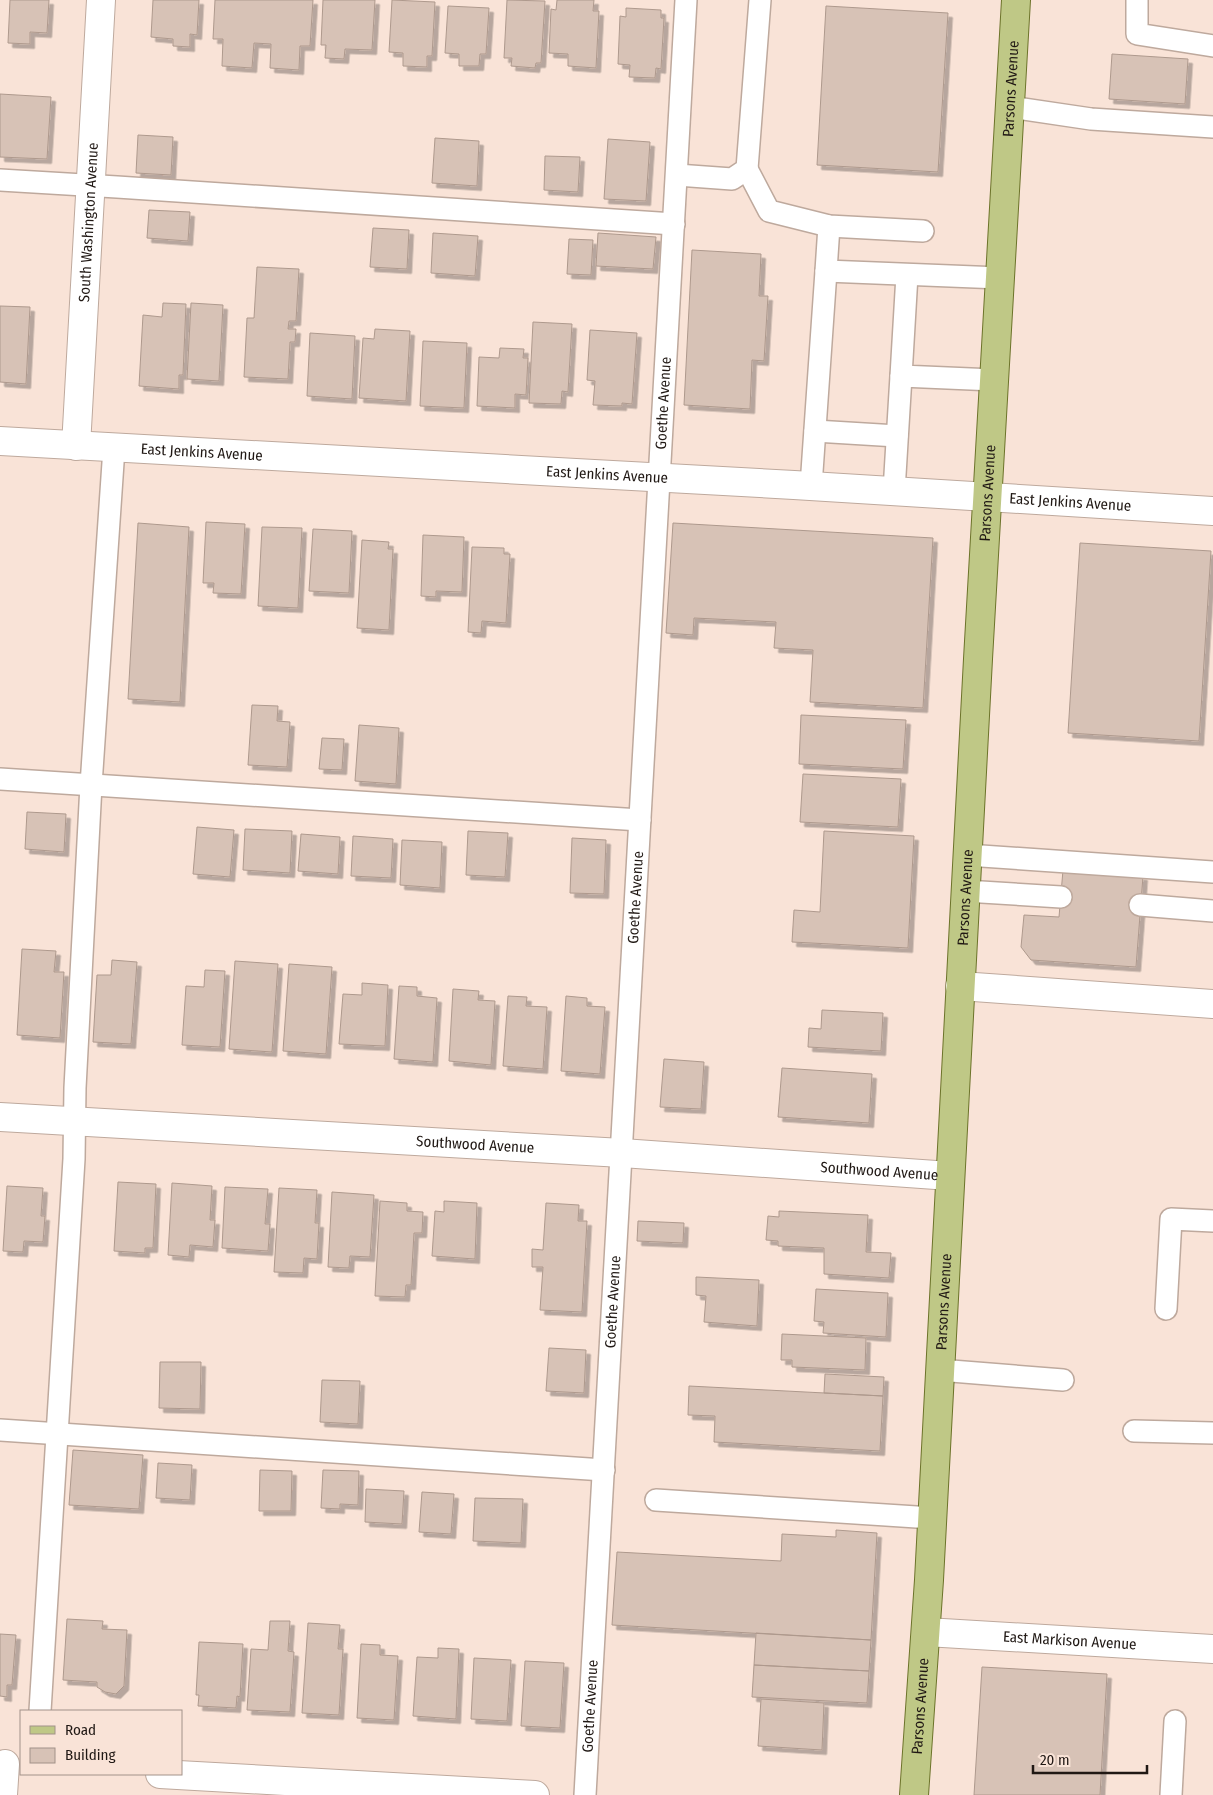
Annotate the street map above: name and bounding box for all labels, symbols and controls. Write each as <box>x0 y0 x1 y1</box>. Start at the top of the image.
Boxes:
street label: Parsons Avenue <box>999 40 1023 138</box>
street label: South Washington Avenue <box>75 142 102 303</box>
street label: Goethe Avenue <box>652 356 675 450</box>
street label: East Jenkins Avenue <box>140 440 263 465</box>
street label: Parsons Avenue <box>976 444 999 542</box>
street label: East Jenkins Avenue <box>546 462 669 487</box>
street label: East Jenkins Avenue <box>1009 489 1132 515</box>
street label: Parsons Avenue <box>954 849 977 946</box>
street label: Goethe Avenue <box>624 851 647 944</box>
street label: Southwood Avenue <box>416 1132 535 1157</box>
street label: Southwood Avenue <box>820 1158 939 1184</box>
street label: Parsons Avenue <box>932 1253 955 1351</box>
street label: Goethe Avenue <box>601 1255 624 1349</box>
street label: East Markison Avenue <box>1002 1628 1137 1653</box>
street label: Parsons Avenue <box>908 1657 933 1755</box>
street label: Goethe Avenue <box>578 1659 602 1753</box>
legend <box>20 1710 182 1775</box>
text: Road <box>65 1721 96 1739</box>
scale bar <box>1033 1742 1147 1774</box>
text: Building <box>65 1746 116 1764</box>
text: 20 m <box>1040 1751 1070 1769</box>

